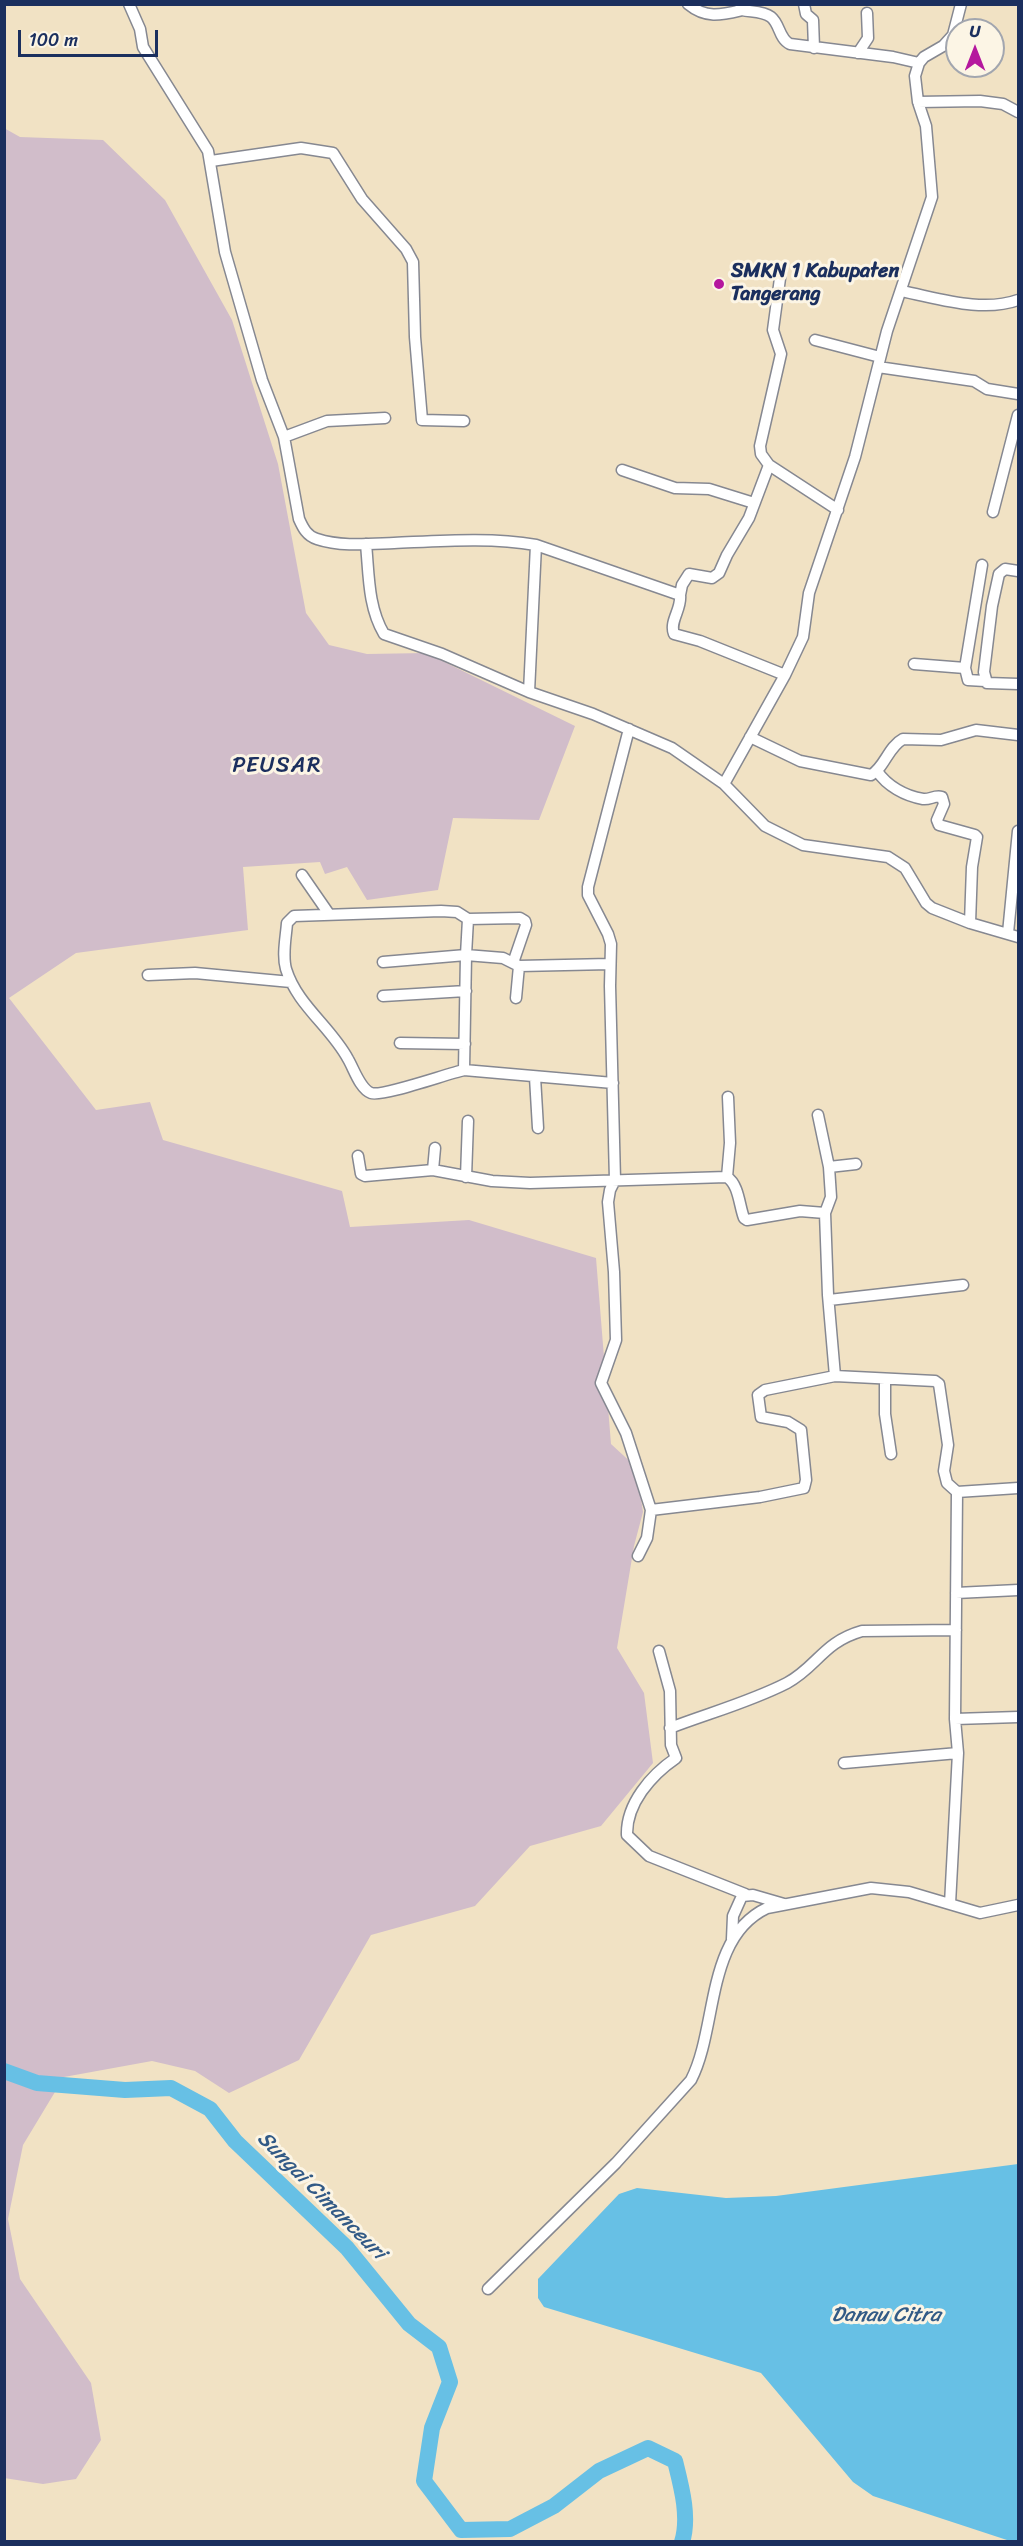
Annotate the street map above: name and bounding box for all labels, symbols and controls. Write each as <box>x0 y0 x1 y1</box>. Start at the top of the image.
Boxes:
text: U <box>970 17 980 46</box>
scale bar <box>21 18 160 56</box>
north arrow <box>945 18 1005 78</box>
text: 100 m <box>29 24 78 56</box>
place label: SMKN 1 Kabupaten Tangerang <box>731 260 899 307</box>
marker: SMKN 1 Kabupaten Tangerang <box>712 277 726 291</box>
district label: PEUSAR <box>232 753 322 779</box>
water label: Sungai Cimanceuri <box>252 2127 390 2265</box>
water label: Danau Citra <box>832 2303 940 2329</box>

